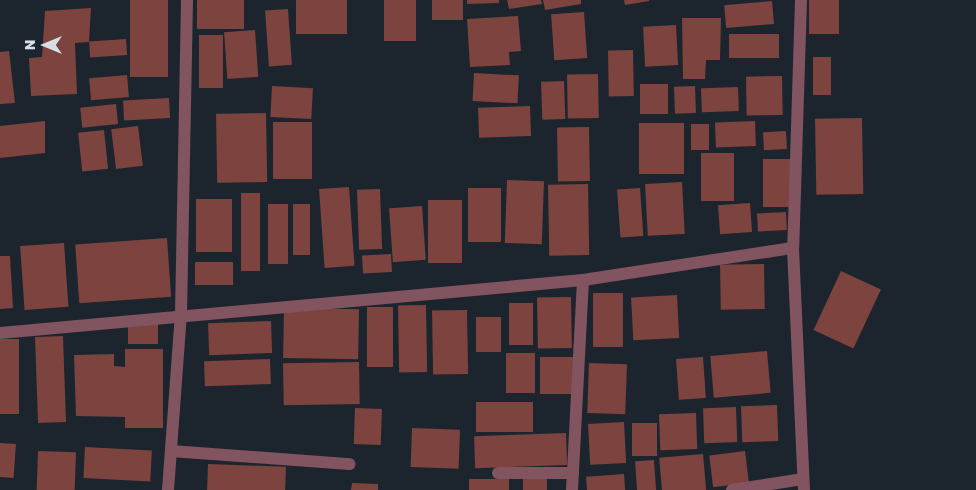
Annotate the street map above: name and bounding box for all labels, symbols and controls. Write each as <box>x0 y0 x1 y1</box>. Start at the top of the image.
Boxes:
north arrow <box>20 20 70 70</box>
text: N <box>21 40 38 50</box>

